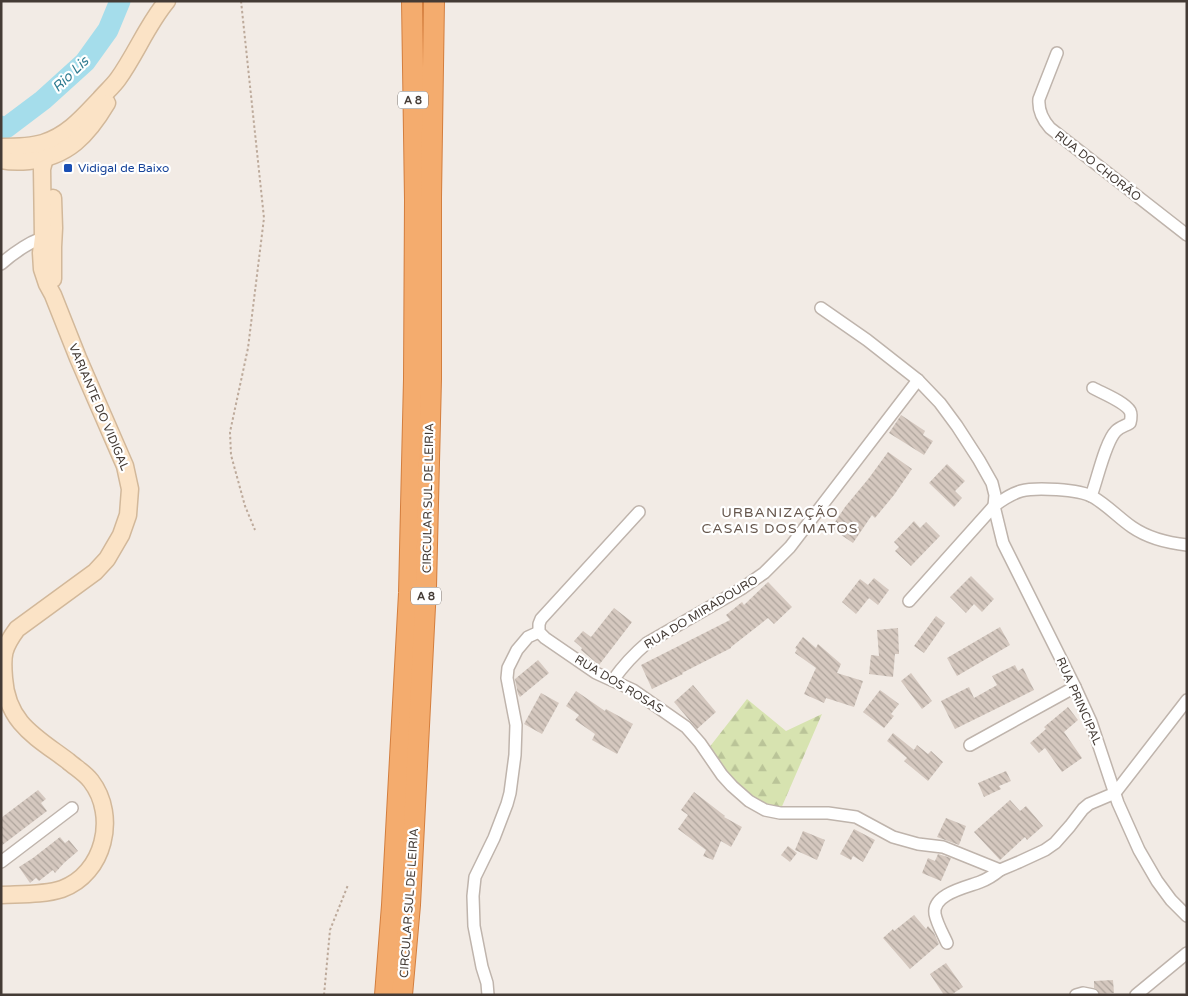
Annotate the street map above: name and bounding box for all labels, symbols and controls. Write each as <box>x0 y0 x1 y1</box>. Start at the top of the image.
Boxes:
water label: Rio Lis <box>49 52 93 96</box>
road number: A 8 <box>398 92 428 108</box>
street label: RUA DO CHORÃO <box>1052 128 1144 204</box>
place label: Vidigal de Baixo <box>78 161 169 175</box>
marker: Vidigal de Baixo <box>62 162 74 174</box>
street label: VARIANTE DO VIDIGAL <box>66 341 132 473</box>
street label: CIRCULAR SUL DE LEIRIA <box>420 423 436 573</box>
district label: URBANIZAÇÃO CASAIS DOS MATOS <box>702 504 858 537</box>
street label: RUA DO MIRADOURO <box>642 572 761 651</box>
road number: A 8 <box>411 588 441 604</box>
street label: RUA DOS ROSAS <box>572 652 666 716</box>
street label: RUA PRINCIPAL <box>1053 655 1105 747</box>
street label: CIRCULAR SUL DE LEIRIA <box>397 828 421 978</box>

